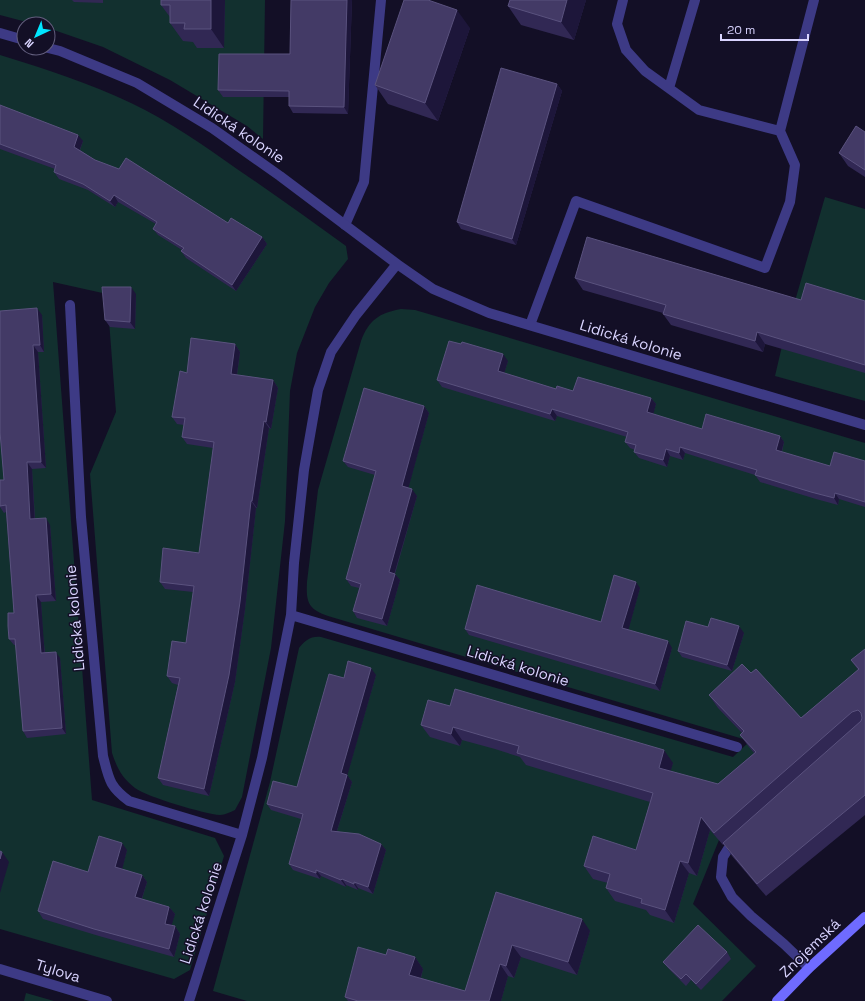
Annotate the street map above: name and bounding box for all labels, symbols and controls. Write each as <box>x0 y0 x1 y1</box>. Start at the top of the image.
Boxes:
north arrow <box>16 16 56 56</box>
scale bar <box>721 16 808 42</box>
text: 20 m <box>727 22 755 38</box>
text: N <box>22 36 37 51</box>
street label: Lidická kolonie <box>190 92 289 167</box>
street label: Lidická kolonie <box>578 315 685 364</box>
street label: Lidická kolonie <box>60 564 89 672</box>
street label: Lidická kolonie <box>465 641 572 690</box>
street label: Lidická kolonie <box>175 859 226 966</box>
street label: Znojemská <box>775 914 844 981</box>
street label: Tylova <box>33 955 83 986</box>

